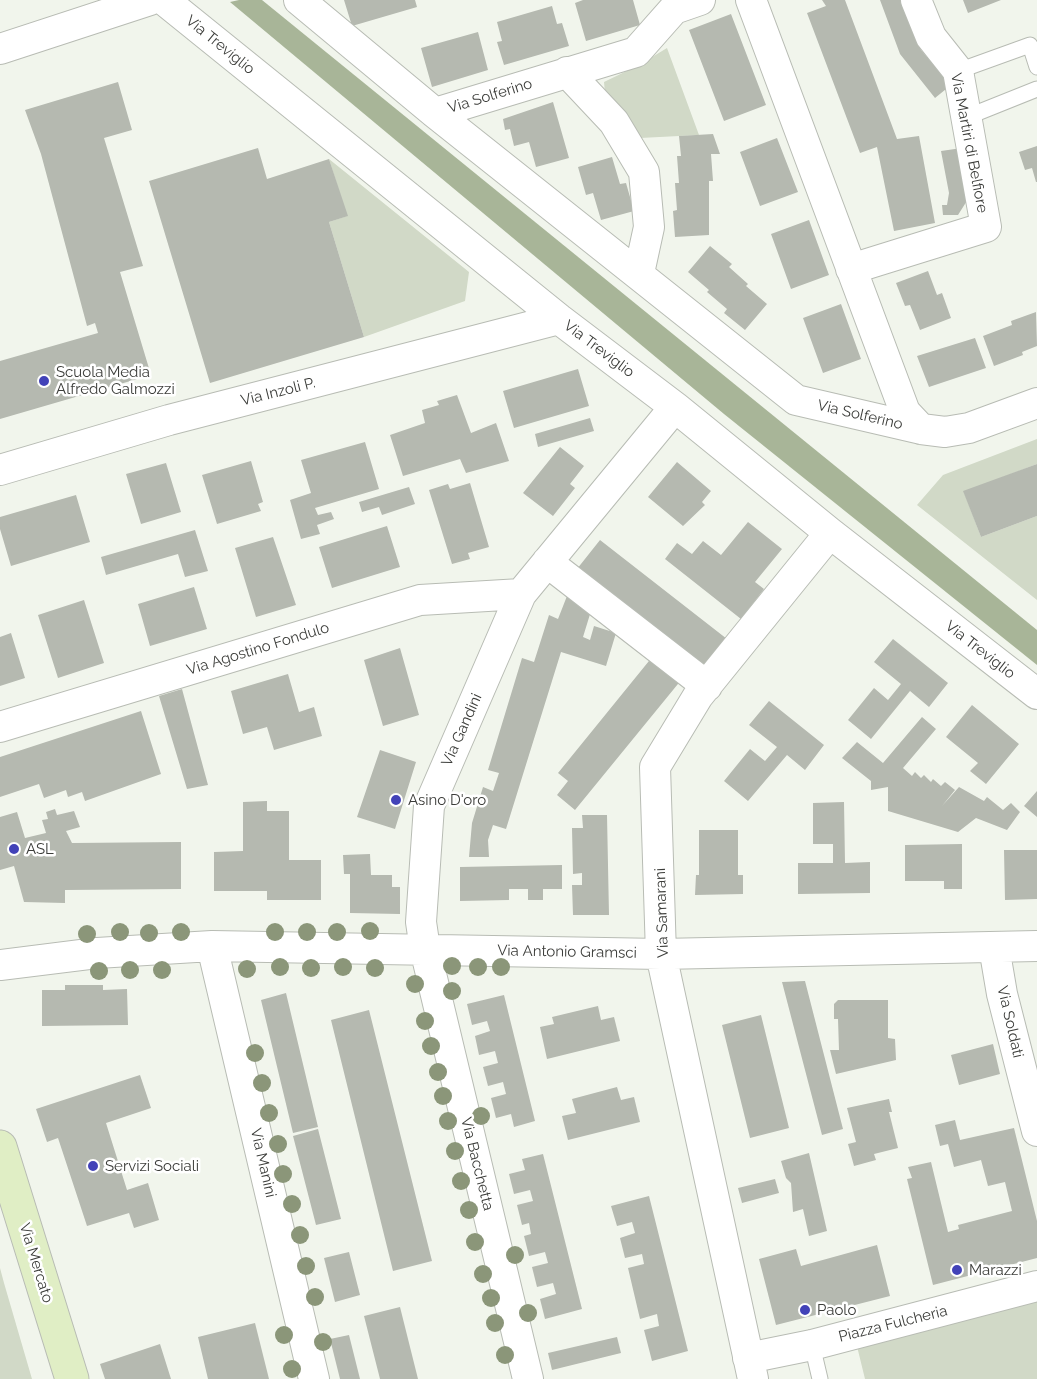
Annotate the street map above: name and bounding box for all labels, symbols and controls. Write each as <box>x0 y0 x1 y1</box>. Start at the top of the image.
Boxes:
street label: Via Treviglio <box>182 12 258 78</box>
street label: Via Martiri di Belfiore <box>947 71 991 215</box>
street label: Via Solferino <box>446 75 534 117</box>
street label: Via Treviglio <box>560 317 638 381</box>
place label: Scuola Media Alfredo Galmozzi <box>56 363 175 398</box>
marker: Scuola Media Alfredo Galmozzi <box>37 374 51 388</box>
street label: Via Inzoli P. <box>239 374 317 410</box>
street label: Via Solferino <box>815 396 905 434</box>
street label: Via Treviglio <box>941 617 1019 683</box>
street label: Via Agostino Fondulo <box>185 619 331 679</box>
street label: Via Gandini <box>438 691 486 769</box>
place label: Asino D'oro <box>408 791 486 809</box>
marker: Asino D'oro <box>389 793 403 807</box>
place label: ASL <box>26 840 54 858</box>
marker: ASL <box>7 842 21 856</box>
street label: Via Samarani <box>651 868 673 958</box>
street label: Via Antonio Gramsci <box>497 942 637 962</box>
street label: Via Soldati <box>993 984 1027 1060</box>
street label: Via Bacchetta <box>457 1115 497 1213</box>
street label: Via Manini <box>246 1127 280 1199</box>
place label: Servizi Sociali <box>105 1157 199 1175</box>
marker: Servizi Sociali <box>86 1159 100 1173</box>
street label: Via Mercato <box>15 1221 57 1305</box>
place label: Marazzi <box>969 1261 1022 1279</box>
marker: Marazzi <box>950 1263 964 1277</box>
place label: Paolo <box>817 1301 856 1319</box>
street label: Piazza Fulcheria <box>837 1302 949 1346</box>
marker: Paolo <box>798 1303 812 1317</box>

